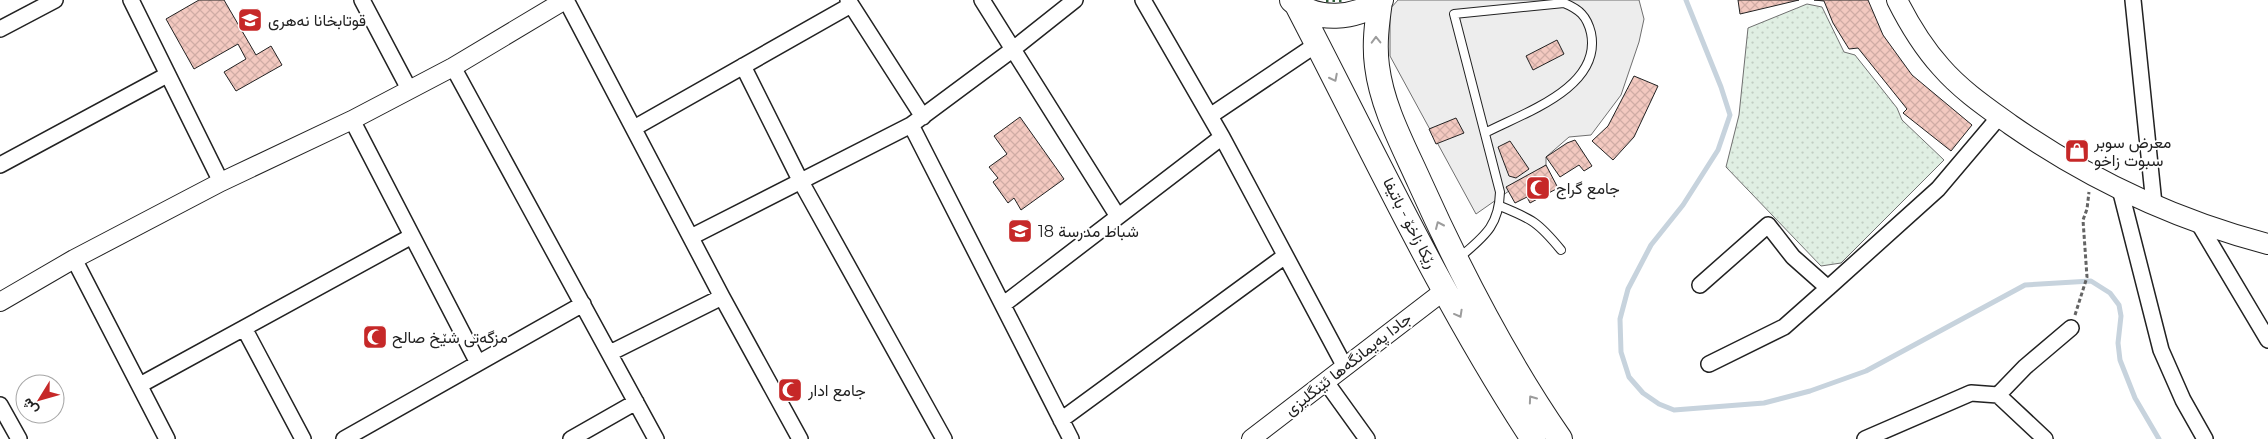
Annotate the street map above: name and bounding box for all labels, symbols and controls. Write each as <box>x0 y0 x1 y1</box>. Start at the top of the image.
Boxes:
school or university icon: قوتابخانا نەهری <box>237 7 263 33</box>
place label: قوتابخانا نەهری <box>268 11 366 31</box>
one-way arrow <box>1371 36 1381 44</box>
one-way arrow <box>1328 72 1338 81</box>
place label: معرض سوبر سبوت زاخو <box>2093 133 2171 171</box>
shop icon: معرض سوبر سبوت زاخو <box>2064 138 2090 164</box>
street label: رێکا زاخۆ - باتیفا <box>1378 174 1441 272</box>
mosque icon: جامع گراج <box>1525 175 1551 201</box>
place label: جامع گراج <box>1556 179 1620 200</box>
school or university icon: 18 شباط مدرسة <box>1007 218 1033 244</box>
one-way arrow <box>1435 221 1445 230</box>
place label: 18 شباط مدرسة <box>1038 222 1139 242</box>
street label: جادا په‌يمانگه‌ها ئێنگليزى <box>1281 308 1417 421</box>
one-way arrow <box>1453 309 1463 318</box>
mosque icon: مزگەتی شێخ صالح <box>362 324 388 350</box>
place label: مزگەتی شێخ صالح <box>392 328 508 349</box>
north arrow <box>15 374 65 424</box>
mosque icon: جامع ادار <box>777 377 803 403</box>
place label: جامع ادار <box>807 381 866 402</box>
text: ش <box>17 395 42 419</box>
one-way arrow <box>1529 395 1538 405</box>

